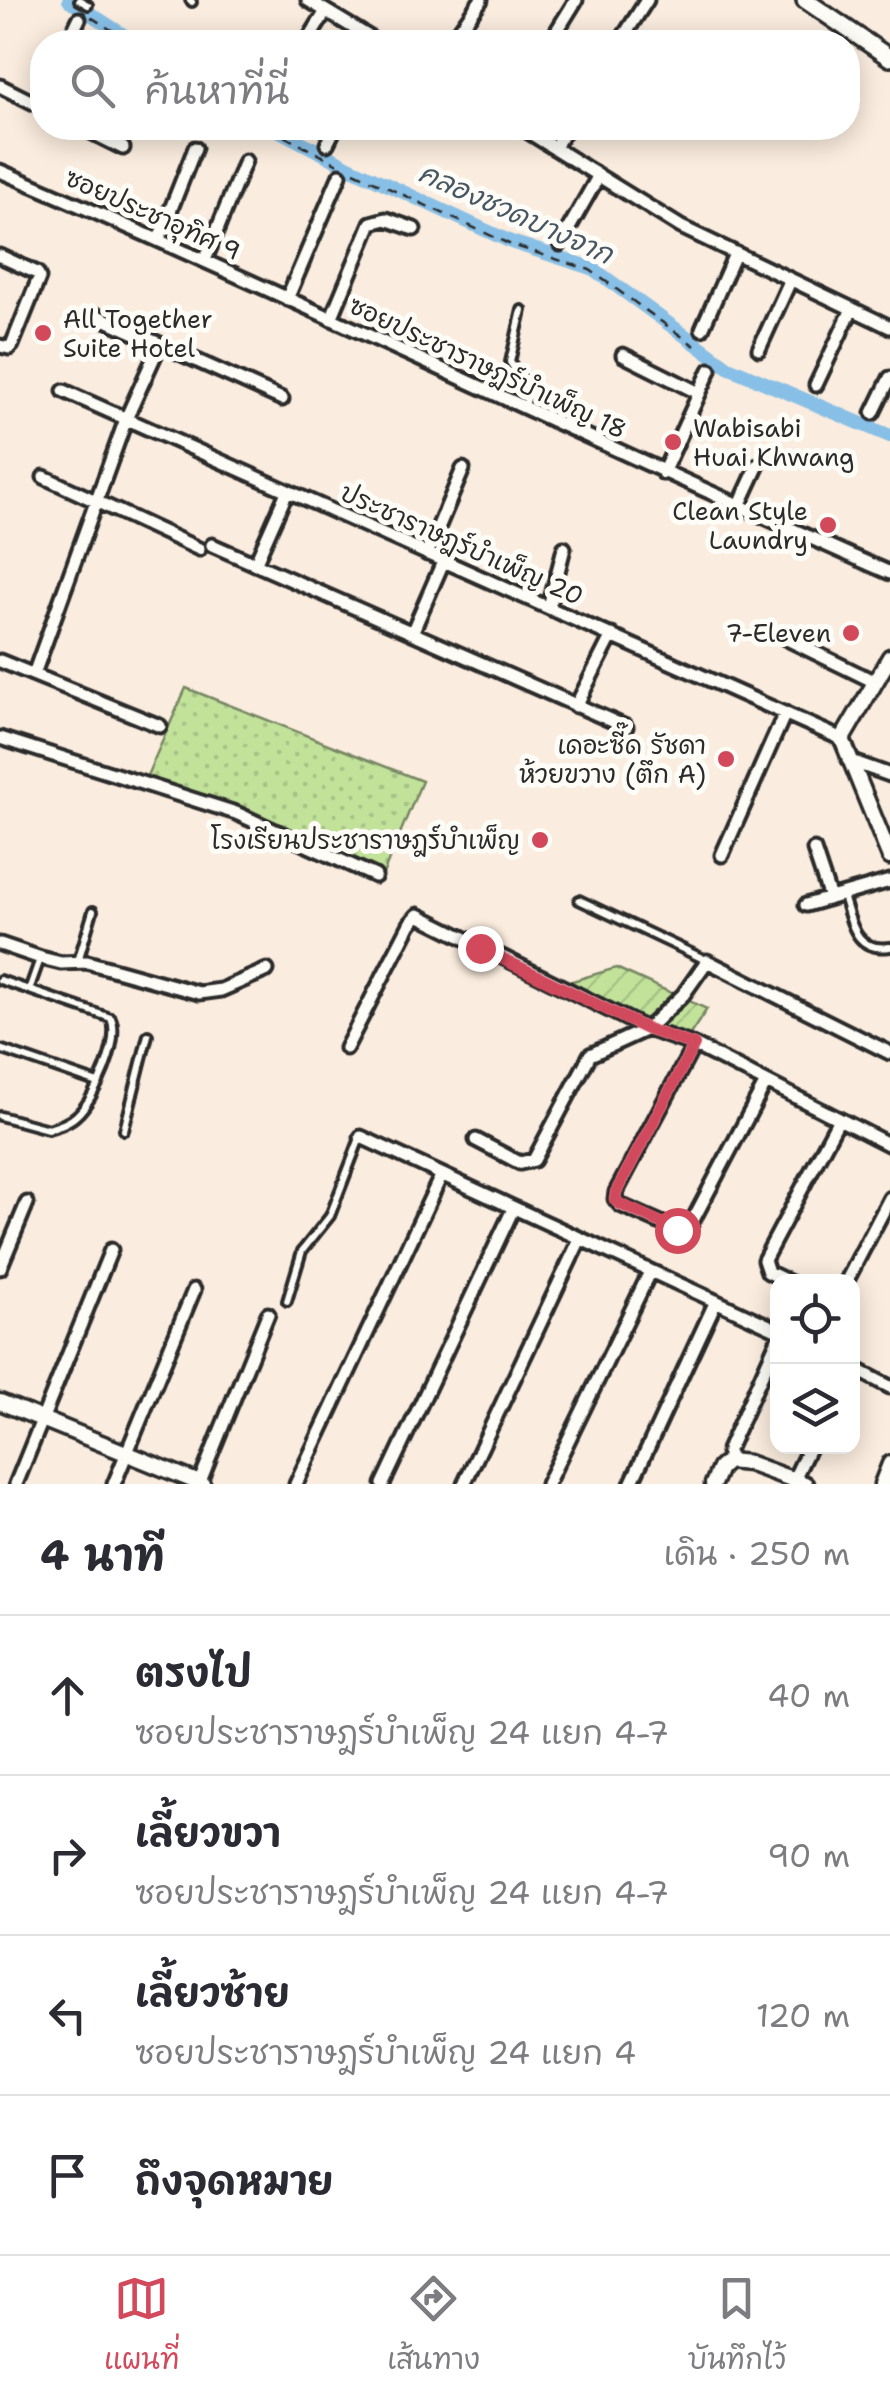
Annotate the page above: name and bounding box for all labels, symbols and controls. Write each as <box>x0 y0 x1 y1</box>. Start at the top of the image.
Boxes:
search box <box>30 30 860 140</box>
icon: search <box>65 58 120 113</box>
text: ค้นหาที่นี่ <box>145 65 289 116</box>
water label: คลองชวดบางจาก <box>413 153 621 274</box>
street label: ซอยประชาอุทิศ 9 <box>59 160 246 270</box>
street label: ซอยประชาราษฎร์บำเพ็ญ 18 <box>344 288 632 446</box>
place label: All Together Suite Hotel <box>63 302 213 365</box>
marker: All Together Suite Hotel <box>32 322 54 344</box>
place label: Wabisabi Huai Khwang <box>693 411 854 474</box>
marker: Wabisabi Huai Khwang <box>662 431 684 453</box>
street label: ประชาราษฎร์บำเพ็ญ 20 <box>335 475 589 613</box>
place label: Clean Style Laundry <box>672 494 808 557</box>
marker: Clean Style Laundry <box>817 514 839 536</box>
place label: 7-Eleven <box>726 616 831 650</box>
marker: 7-Eleven <box>840 622 862 644</box>
place label: เดอะซี๊ด รัชดา ห้วยขวาง (ตึก A) <box>519 722 706 791</box>
marker: เดอะซี๊ด รัชดา ห้วยขวาง (ตึก A) <box>715 748 737 770</box>
place label: โรงเรียนประชาราษฎร์บำเพ็ญ <box>211 823 520 857</box>
marker: โรงเรียนประชาราษฎร์บำเพ็ญ <box>529 829 551 851</box>
route end <box>458 926 504 972</box>
route start <box>655 1208 701 1254</box>
map controls <box>770 1274 860 1454</box>
button: locate <box>770 1274 860 1364</box>
button: layers <box>770 1364 860 1454</box>
text: 4 นาที <box>40 1527 165 1583</box>
text: เดิน · 250 m <box>664 1532 850 1575</box>
text: ตรงไป <box>135 1647 252 1698</box>
icon: ahead <box>40 1668 95 1723</box>
text: 40 m <box>767 1674 850 1717</box>
text: ซอยประชาราษฎร์บำเพ็ญ 24 แยก 4-7 <box>135 1711 669 1754</box>
text: เลี้ยวขวา <box>135 1807 281 1858</box>
icon: right <box>40 1828 95 1883</box>
text: 90 m <box>767 1834 850 1877</box>
text: ซอยประชาราษฎร์บำเพ็ญ 24 แยก 4-7 <box>135 1871 669 1914</box>
text: เลี้ยวซ้าย <box>135 1967 290 2018</box>
icon: left <box>40 1988 95 2043</box>
text: 120 m <box>756 1994 850 2037</box>
text: ซอยประชาราษฎร์บำเพ็ญ 24 แยก 4 <box>135 2031 636 2074</box>
icon: arrive <box>40 2148 95 2203</box>
text: ถึงจุดหมาย <box>135 2155 333 2206</box>
tab: แผนที่ <box>104 2271 179 2380</box>
tab: เส้นทาง <box>387 2271 480 2380</box>
tab: บันทึกไว้ <box>688 2271 786 2380</box>

